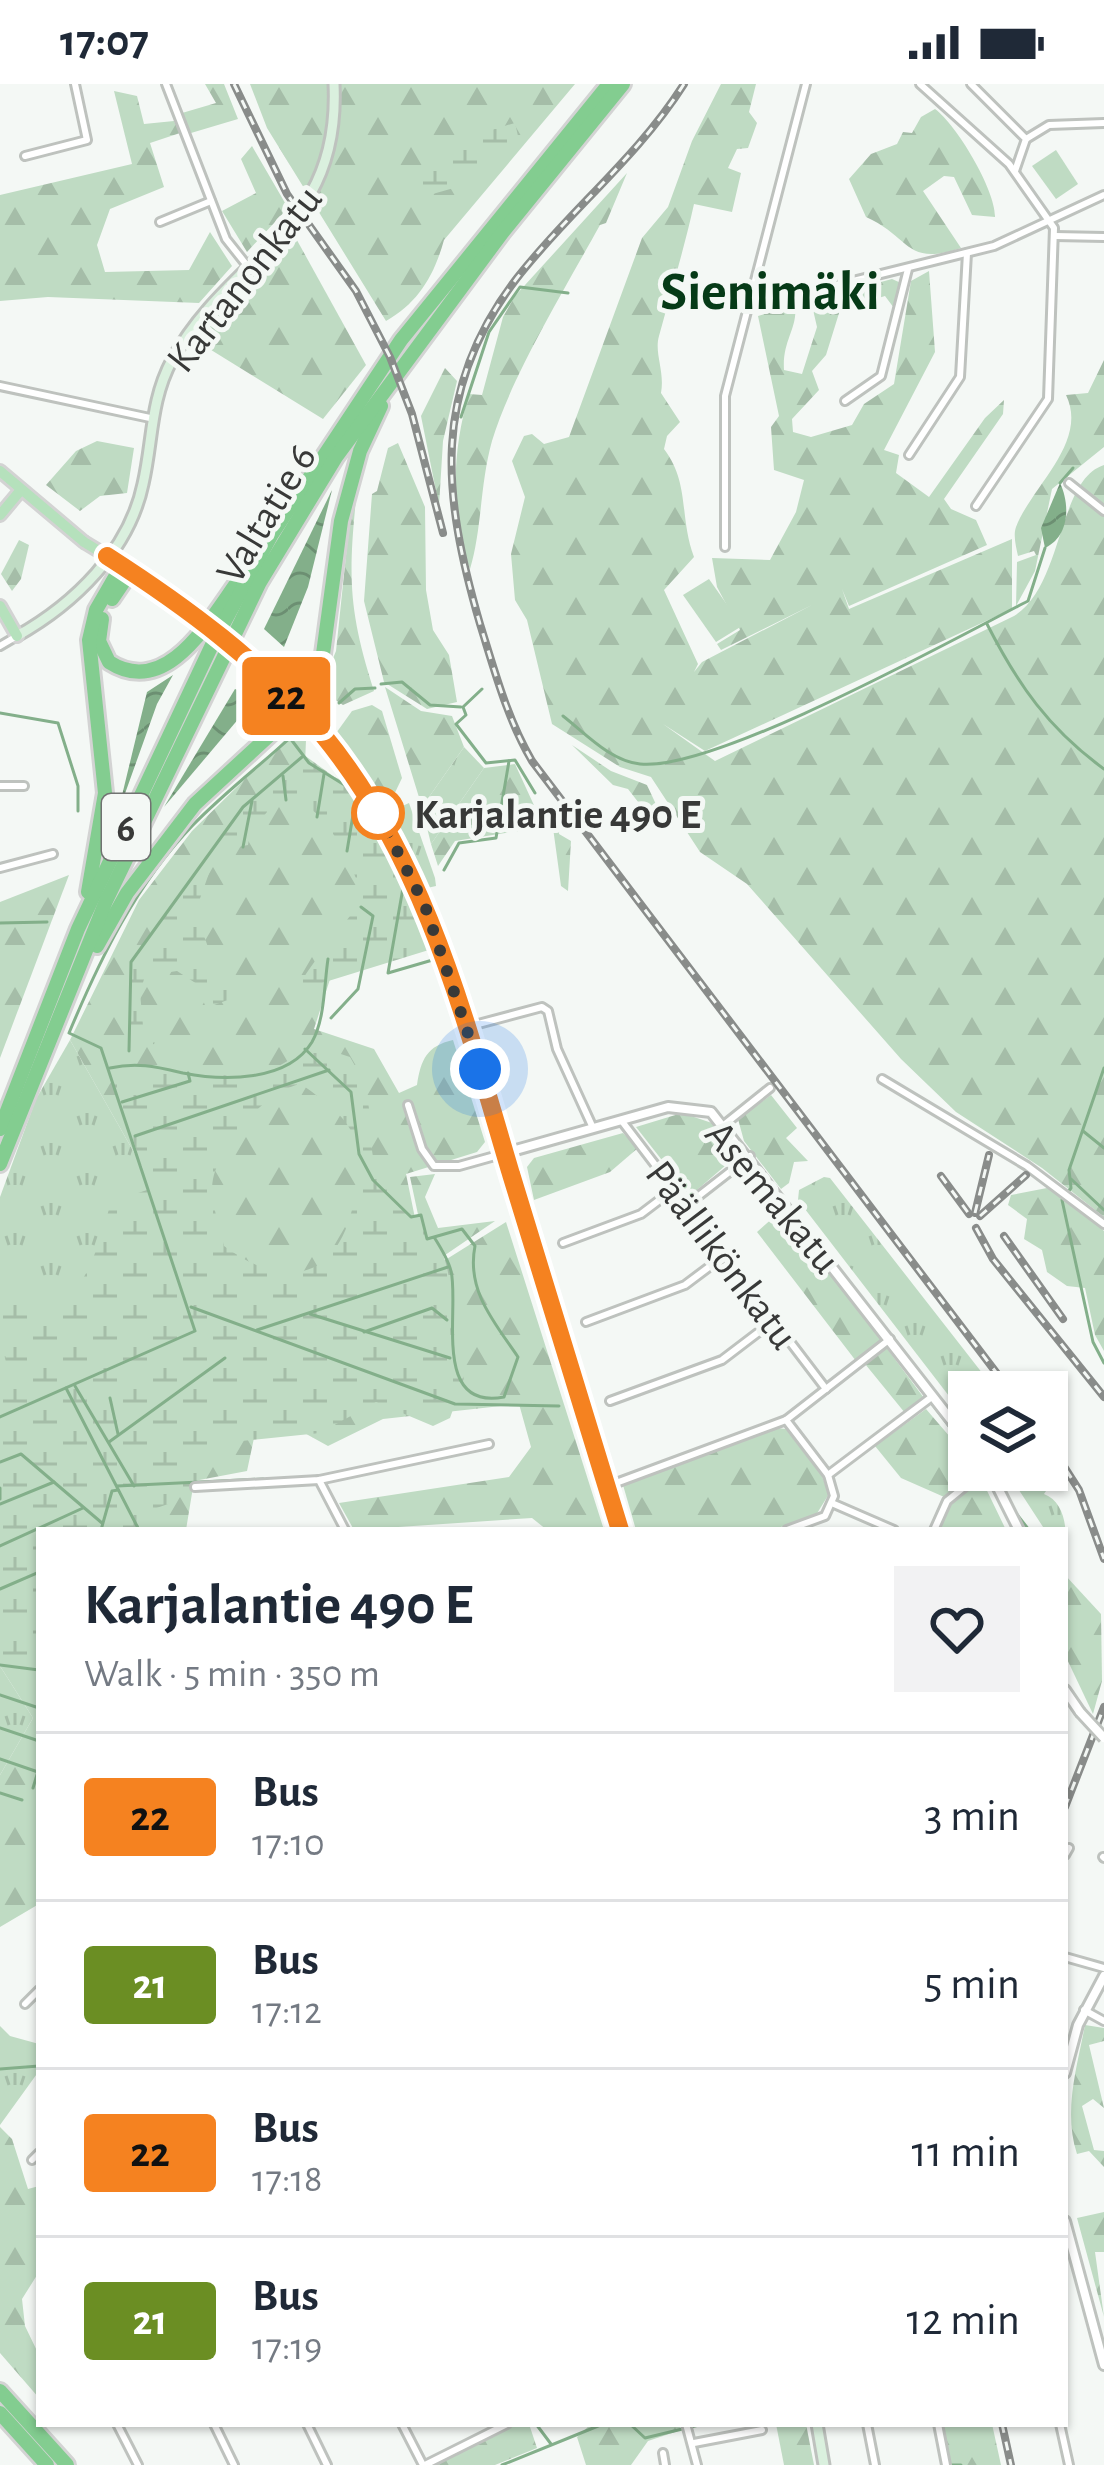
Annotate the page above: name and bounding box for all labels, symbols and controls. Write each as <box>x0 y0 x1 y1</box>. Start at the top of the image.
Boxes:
text: 17:07 <box>60 19 149 64</box>
street label: Kartanonkatu <box>159 178 330 380</box>
district label: Sienimäki <box>660 266 880 320</box>
street label: Valtatie 6 <box>209 437 324 591</box>
line badge: 22 <box>232 657 340 735</box>
text: 22 <box>266 675 306 717</box>
marker: Karjalantie 490 E <box>353 788 403 838</box>
road number: 6 <box>102 794 150 860</box>
place label: Karjalantie 490 E <box>414 794 701 836</box>
your location <box>450 1039 510 1099</box>
street label: Asemakatu <box>697 1113 848 1282</box>
street label: Päällikönkatu <box>637 1153 805 1357</box>
map controls <box>948 1371 1068 1491</box>
button: layers <box>948 1371 1068 1491</box>
button: heart <box>894 1566 1020 1692</box>
text: Karjalantie 490 E <box>84 1577 473 1634</box>
text: Walk · 5 min · 350 m <box>84 1655 380 1694</box>
text: Bus <box>252 1770 319 1815</box>
text: 3 min <box>924 1794 1020 1839</box>
text: 22 <box>130 1796 170 1838</box>
text: 17:10 <box>252 1824 325 1863</box>
text: Bus <box>252 1938 319 1983</box>
text: 5 min <box>924 1962 1020 2007</box>
text: 21 <box>133 1964 167 2006</box>
text: 17:12 <box>252 1992 322 2031</box>
text: Bus <box>252 2106 319 2151</box>
text: 11 min <box>912 2130 1020 2175</box>
text: 22 <box>130 2132 170 2174</box>
text: 17:18 <box>252 2160 323 2199</box>
text: Bus <box>252 2274 319 2319</box>
text: 12 min <box>907 2298 1020 2343</box>
text: 21 <box>133 2300 167 2342</box>
text: 17:19 <box>252 2328 322 2367</box>

